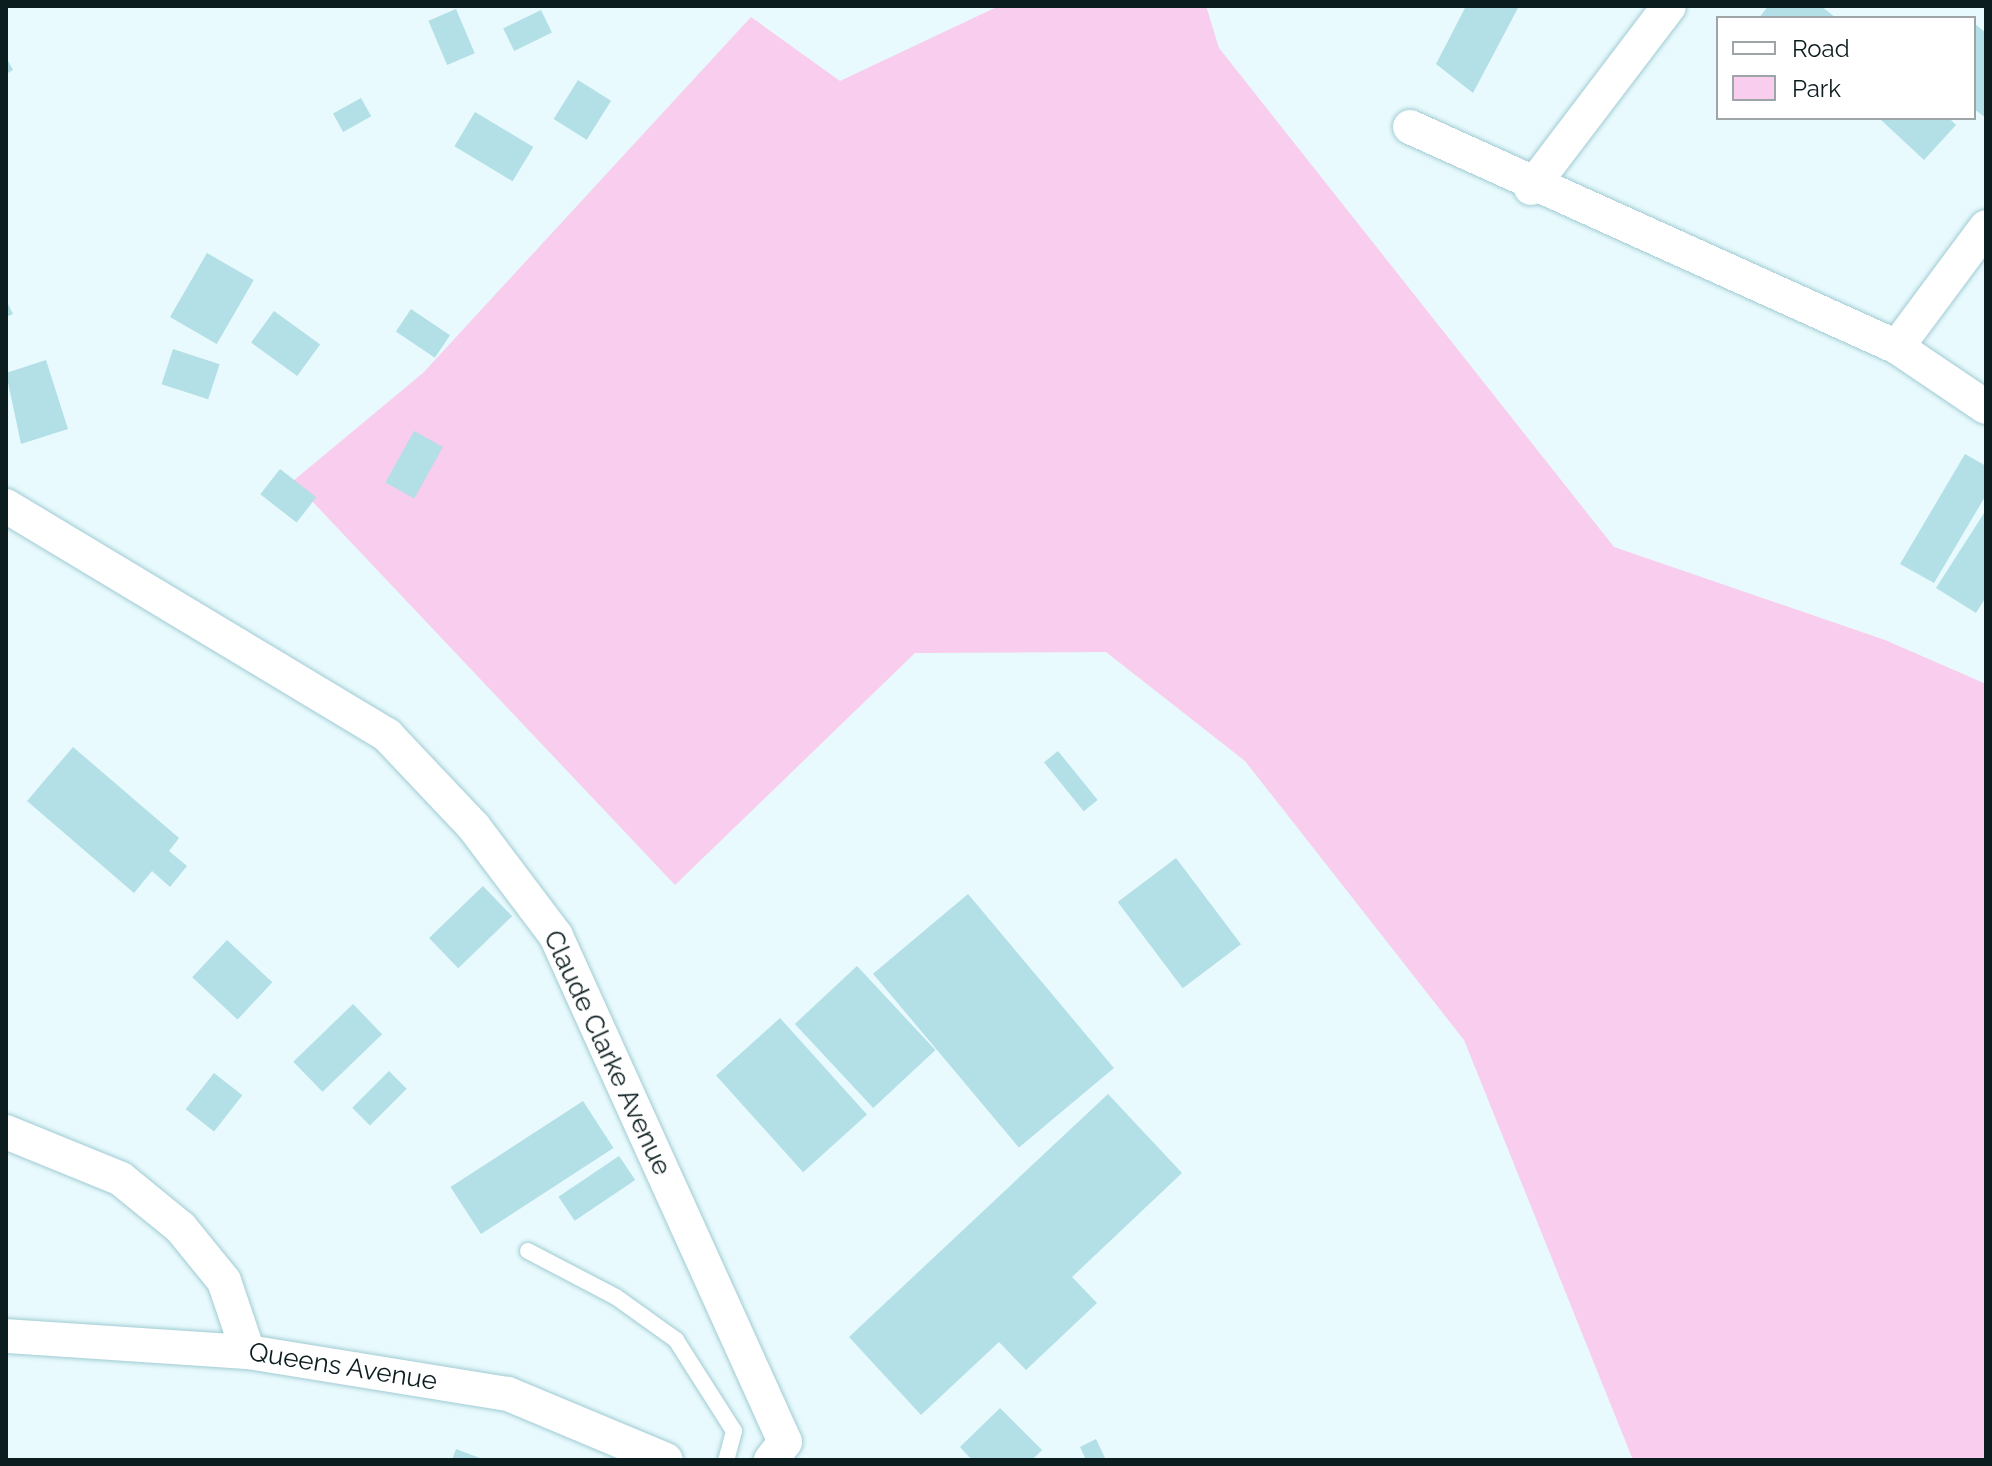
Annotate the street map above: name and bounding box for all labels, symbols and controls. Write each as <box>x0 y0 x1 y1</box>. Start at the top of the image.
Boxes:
legend <box>1716 16 1976 120</box>
text: Road <box>1792 34 1850 63</box>
text: Park <box>1792 74 1841 103</box>
street label: Claude Clarke Avenue <box>536 925 678 1181</box>
street label: Queens Avenue <box>246 1337 440 1397</box>

